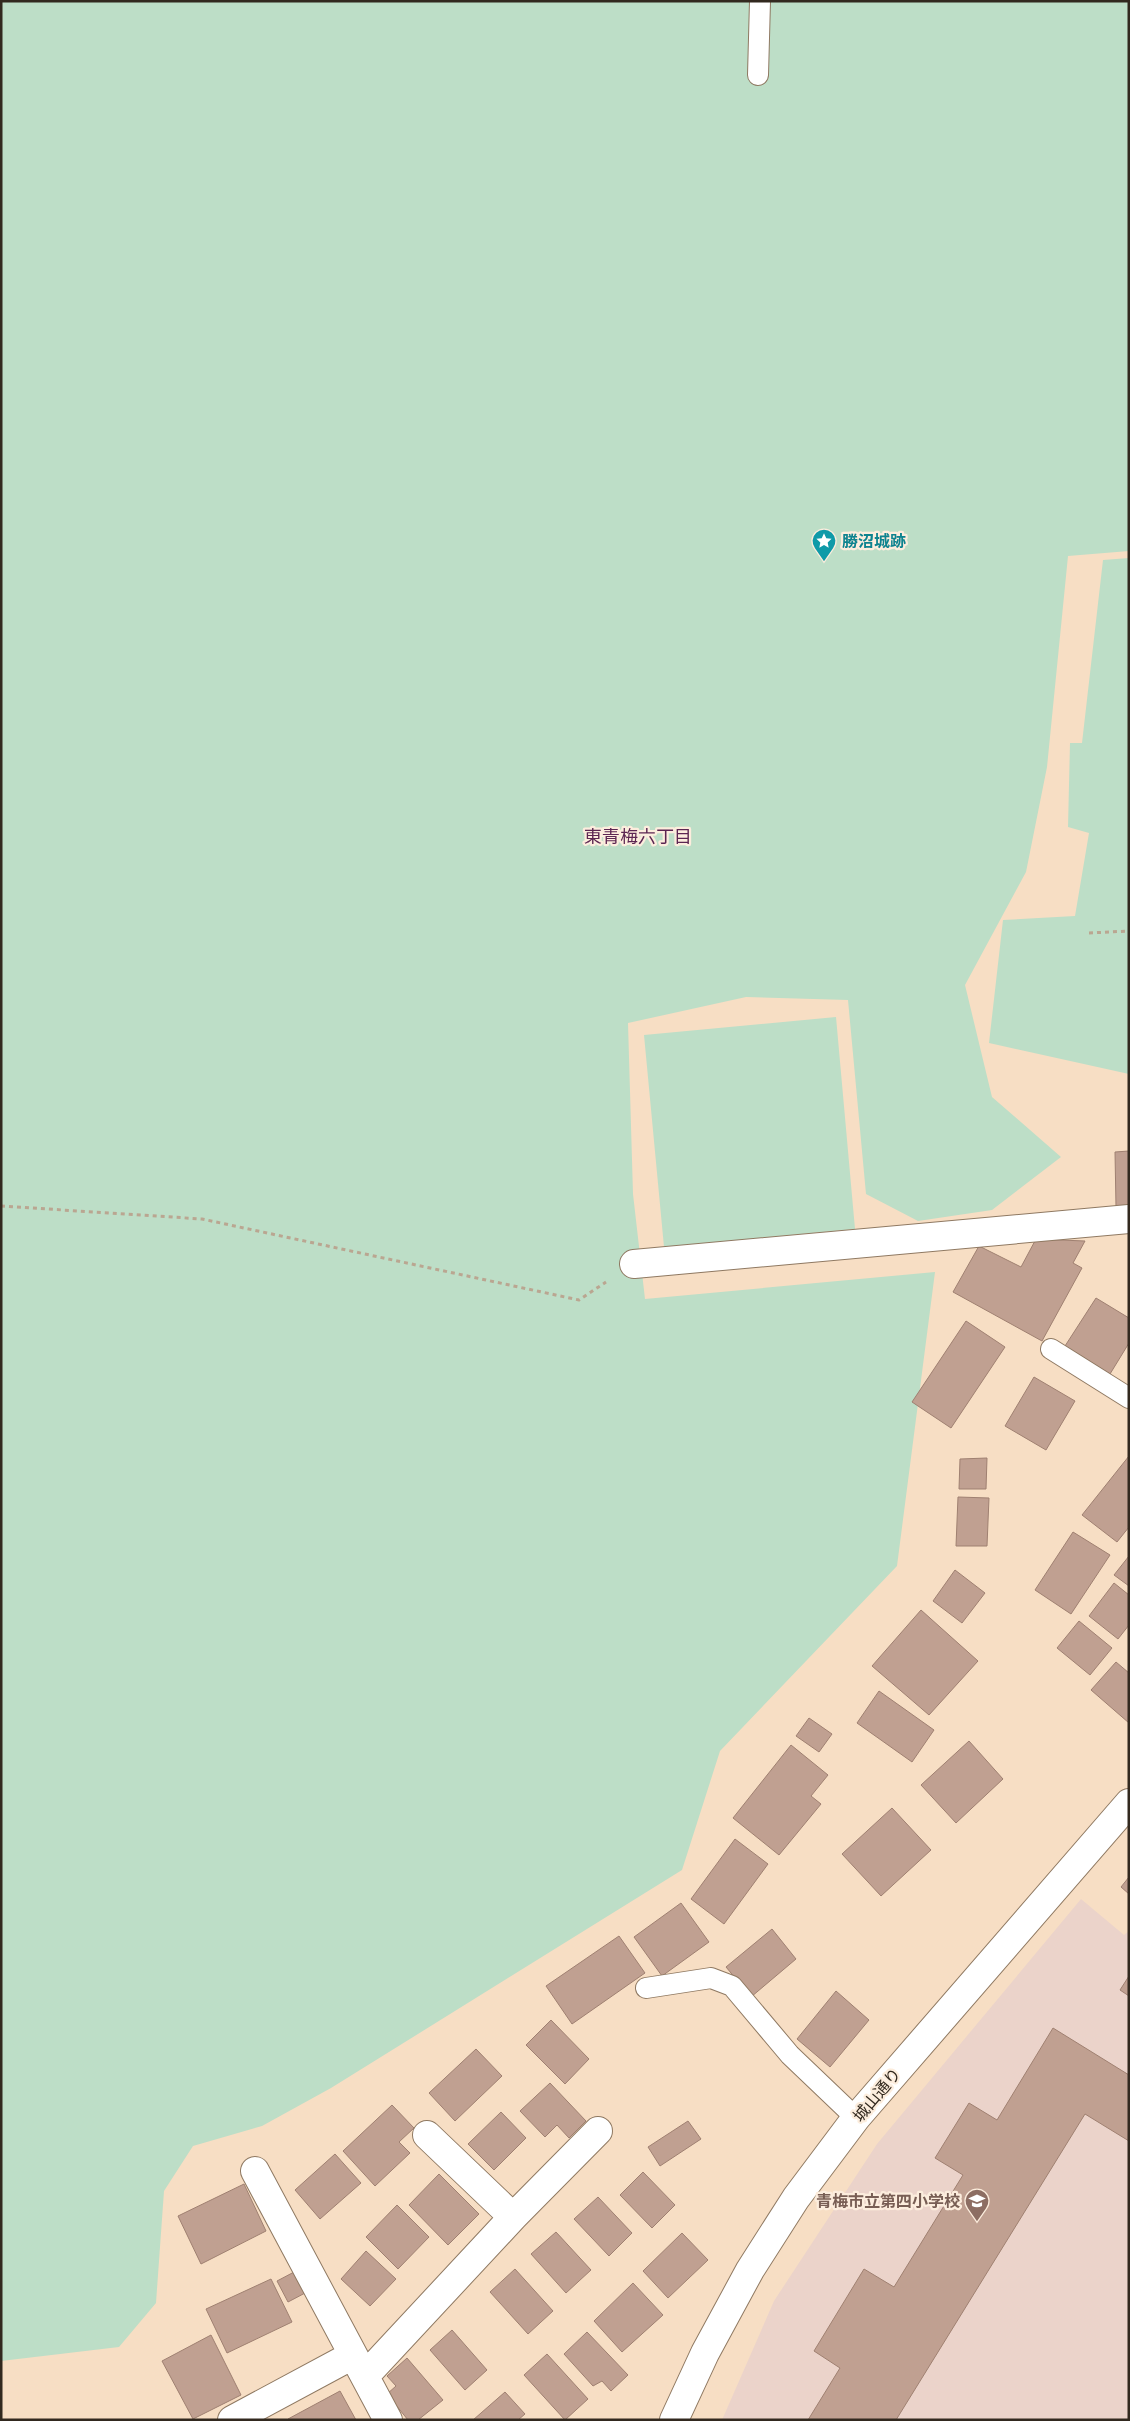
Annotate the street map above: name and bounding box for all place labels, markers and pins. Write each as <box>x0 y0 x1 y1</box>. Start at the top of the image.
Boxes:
place icon: 勝沼城跡 <box>811 528 837 562</box>
place label: 勝沼城跡 <box>842 532 906 551</box>
school or university icon: 青梅市立第四小学校 <box>964 2188 990 2222</box>
place label: 青梅市立第四小学校 <box>816 2192 960 2211</box>

